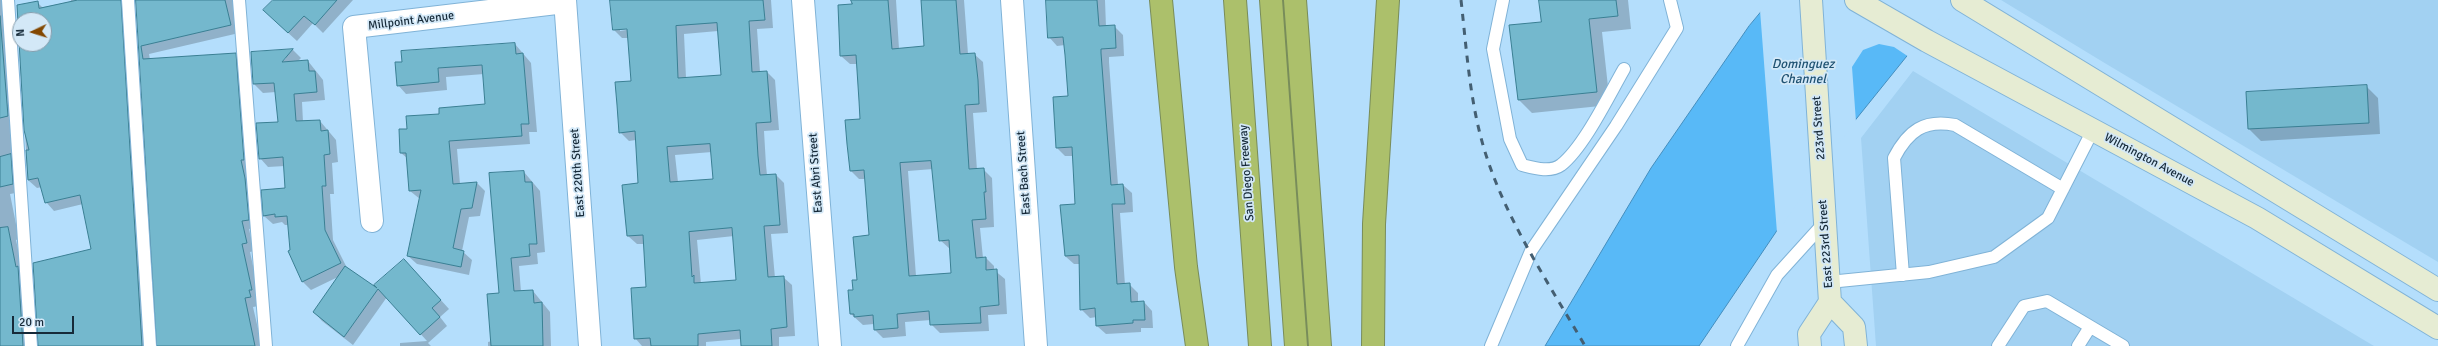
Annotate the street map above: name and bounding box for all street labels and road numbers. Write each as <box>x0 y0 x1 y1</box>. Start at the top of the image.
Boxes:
street label: Millpoint Avenue <box>367 9 455 33</box>
street label: 223rd Street <box>1810 96 1828 160</box>
street label: San Diego Freeway <box>1236 124 1258 222</box>
street label: East 220th Street <box>568 128 588 218</box>
street label: East Bach Street <box>1014 130 1034 216</box>
street label: Wilmington Avenue <box>2102 130 2196 190</box>
street label: East Abri Street <box>806 132 826 214</box>
street label: East 223rd Street <box>1816 199 1836 289</box>

